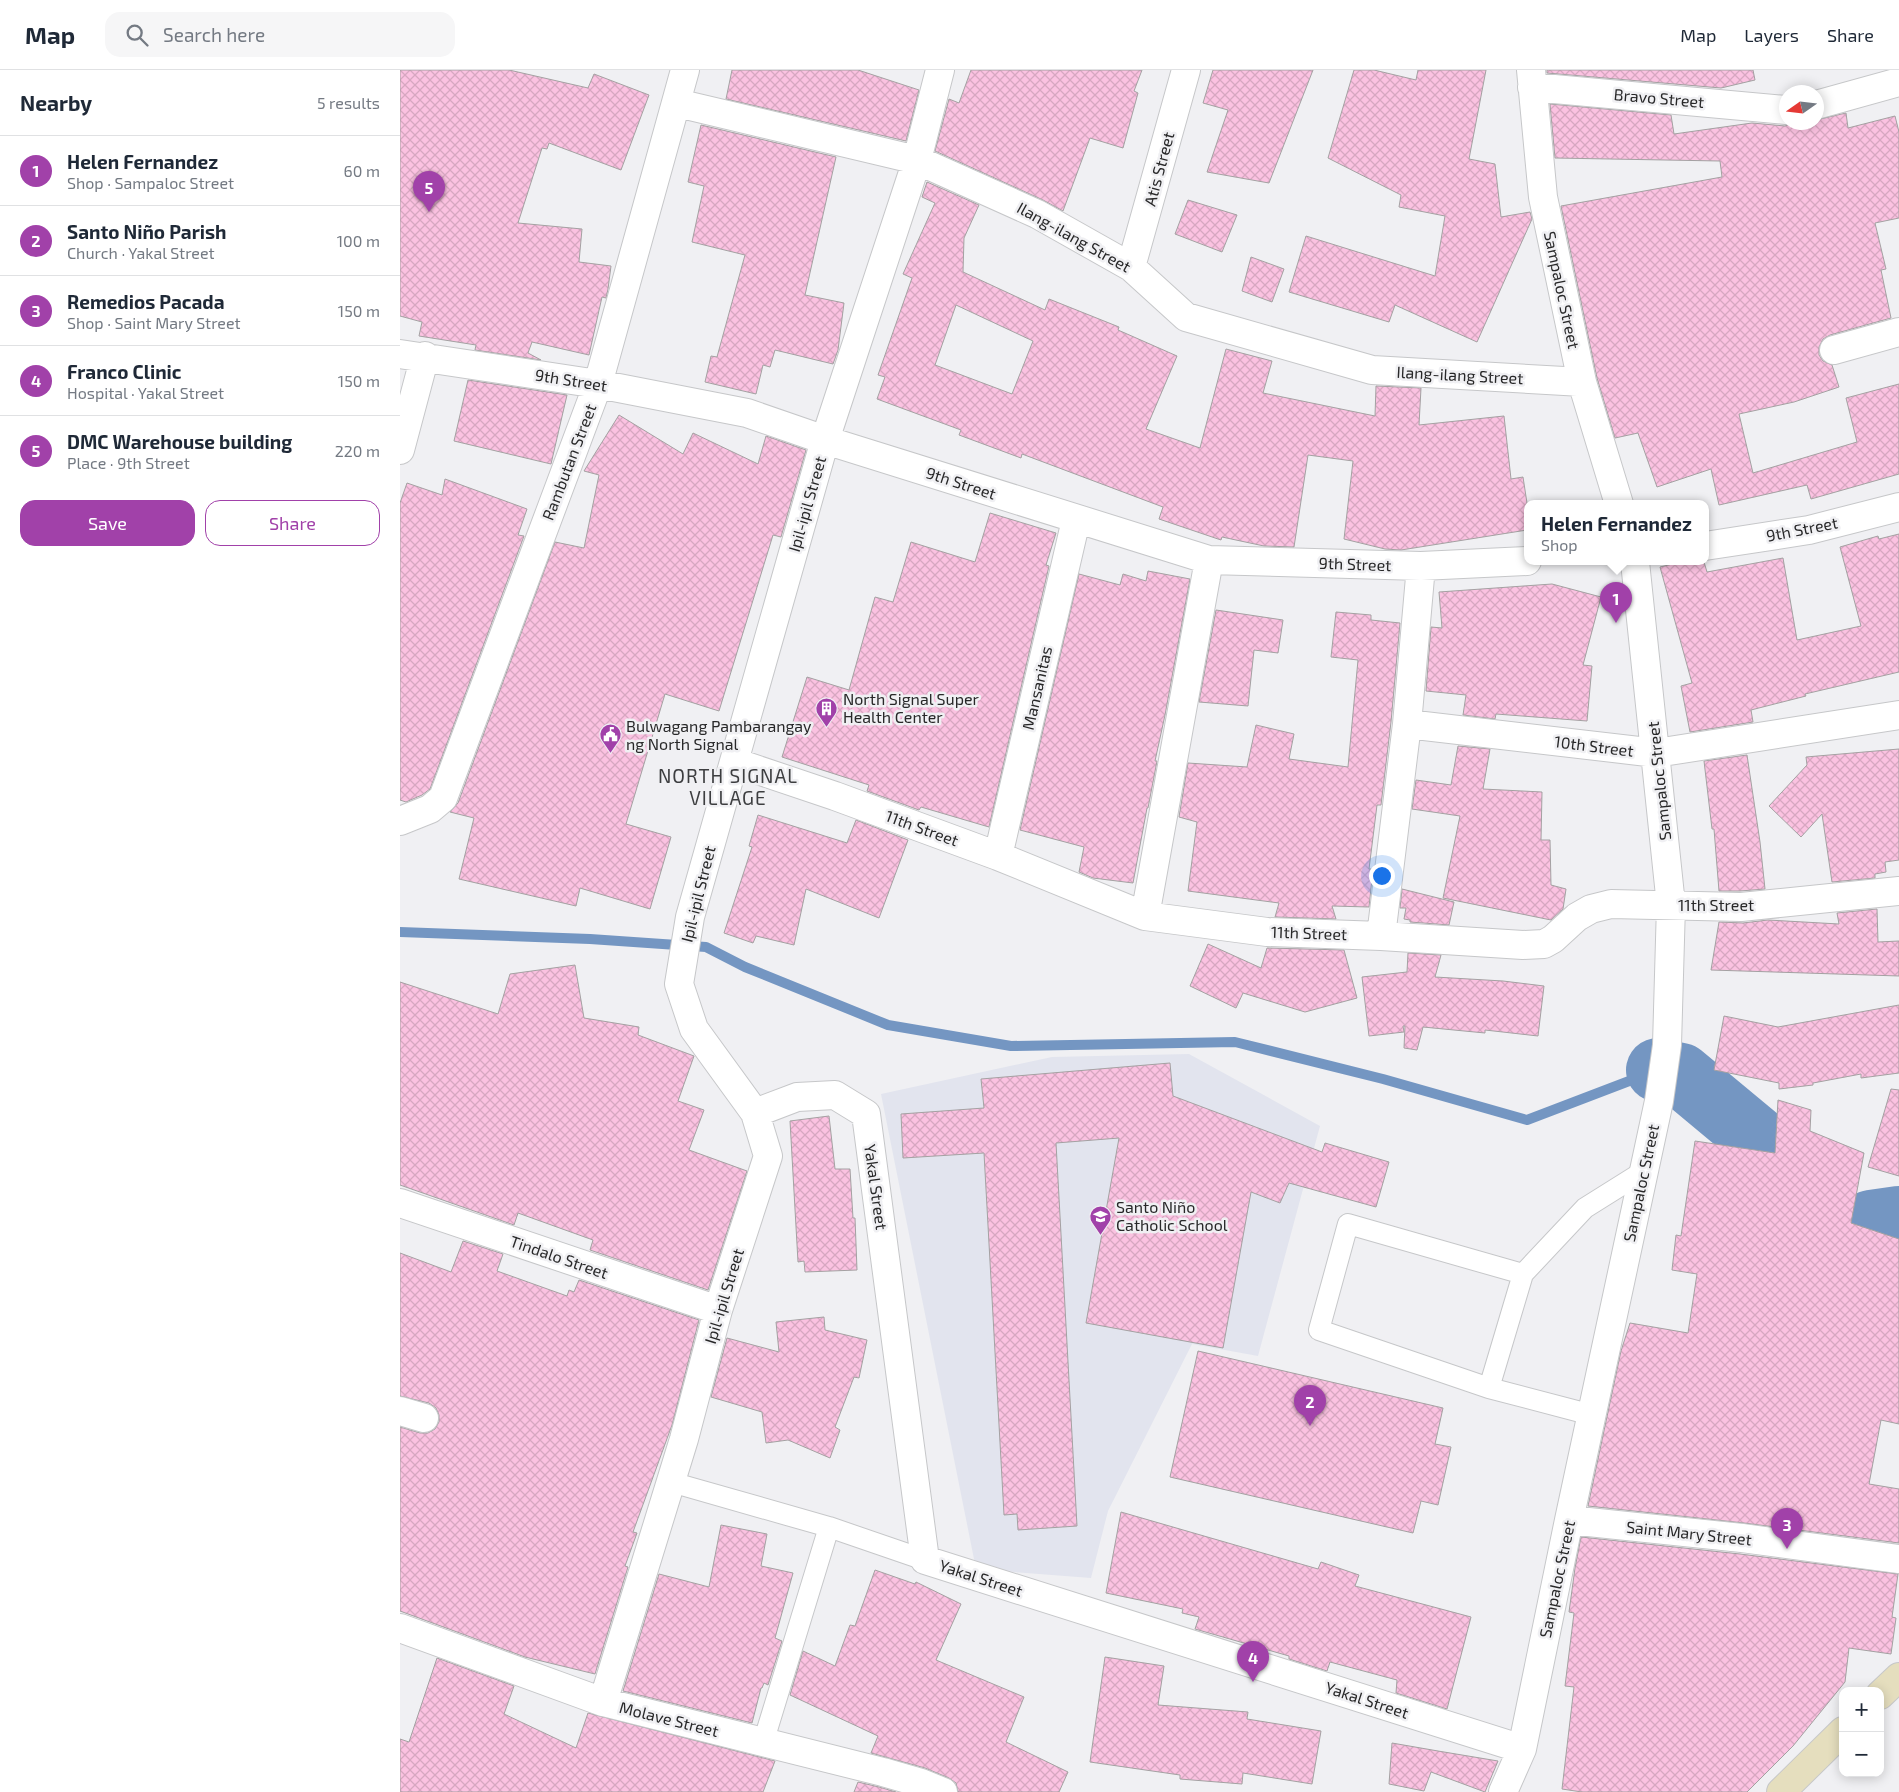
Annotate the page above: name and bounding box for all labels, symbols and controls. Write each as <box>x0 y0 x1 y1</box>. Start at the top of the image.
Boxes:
search box <box>105 12 455 57</box>
text: Map <box>25 20 75 49</box>
icon: search <box>123 21 151 49</box>
text: Search here <box>163 23 265 46</box>
text: Map <box>1680 24 1716 46</box>
text: Layers <box>1744 24 1799 46</box>
text: Share <box>1827 24 1874 46</box>
street label: Bravo Street <box>1613 84 1705 111</box>
north arrow <box>1779 85 1824 130</box>
text: Nearby <box>20 90 92 115</box>
text: 5 results <box>317 93 380 112</box>
street label: Atis Street <box>1140 130 1178 208</box>
text: Helen Fernandez <box>67 150 218 173</box>
text: 1 <box>33 161 39 180</box>
text: 60 m <box>344 161 380 180</box>
pin: 5 <box>413 171 445 212</box>
text: Shop · Sampaloc Street <box>67 173 234 192</box>
street label: Ilang-ilang Street <box>1014 197 1134 276</box>
text: Santo Niño Parish <box>67 220 227 243</box>
street label: Sampaloc Street <box>1541 229 1584 350</box>
text: 2 <box>31 231 41 250</box>
text: 100 m <box>337 231 380 250</box>
text: Church · Yakal Street <box>67 243 215 262</box>
text: Remedios Pacada <box>67 290 225 313</box>
text: 3 <box>31 301 41 320</box>
text: 150 m <box>338 301 380 320</box>
text: Shop · Saint Mary Street <box>67 313 241 332</box>
text: Franco Clinic <box>67 360 181 383</box>
street label: Ilang-ilang Street <box>1396 362 1524 387</box>
street label: 9th Street <box>534 364 608 395</box>
text: 4 <box>31 371 41 390</box>
text: 150 m <box>338 371 380 390</box>
text: Hospital · Yakal Street <box>67 383 224 402</box>
street label: Rambutan Street <box>538 401 599 523</box>
text: DMC Warehouse building <box>67 430 292 453</box>
text: 5 <box>32 441 40 460</box>
text: 220 m <box>335 441 380 460</box>
text: Place · 9th Street <box>67 453 190 472</box>
street label: Ipil-ipil Street <box>784 454 829 554</box>
street label: 9th Street <box>924 462 999 503</box>
button: Save <box>20 500 195 546</box>
button: Share <box>205 500 380 546</box>
popup <box>1524 500 1709 565</box>
text: Helen Fernandez <box>1541 512 1692 535</box>
street label: 9th Street <box>1764 512 1839 545</box>
text: Shop <box>1541 535 1578 554</box>
street label: 9th Street <box>1318 553 1392 574</box>
pin: 1 <box>1600 582 1632 623</box>
street label: Mansanitas <box>1018 644 1055 732</box>
place label: North Signal Super Health Center <box>843 689 980 726</box>
building icon: North Signal Super Health Center <box>815 696 839 727</box>
place label: Bulwagang Pambarangay ng North Signal <box>626 716 812 753</box>
street label: Sampaloc Street <box>1643 721 1674 841</box>
public building icon: Bulwagang Pambarangay ng North Signal <box>598 723 622 754</box>
street label: 10th Street <box>1553 731 1635 760</box>
district label: NORTH SIGNAL VILLAGE <box>658 764 798 809</box>
street label: 11th Street <box>883 806 961 849</box>
street label: Ipil-ipil Street <box>676 844 719 944</box>
your location <box>1369 863 1395 889</box>
street label: 11th Street <box>1678 895 1754 914</box>
street label: 11th Street <box>1271 922 1347 943</box>
street label: Sampaloc Street <box>1619 1122 1662 1243</box>
street label: Yakal Street <box>861 1143 892 1231</box>
place label: Santo Niño Catholic School <box>1116 1197 1228 1234</box>
school or university icon: Santo Niño Catholic School <box>1088 1204 1112 1235</box>
street label: Tindalo Street <box>508 1231 611 1282</box>
street label: Ipil-ipil Street <box>700 1246 747 1346</box>
pin: 2 <box>1294 1385 1326 1426</box>
pin: 3 <box>1771 1508 1803 1549</box>
street label: Saint Mary Street <box>1625 1516 1753 1549</box>
street label: Sampaloc Street <box>1535 1518 1578 1639</box>
street label: Yakal Street <box>937 1555 1025 1600</box>
pin: 4 <box>1237 1641 1269 1682</box>
street label: Yakal Street <box>1323 1677 1411 1722</box>
map controls <box>1839 1687 1884 1777</box>
button: + <box>1839 1687 1884 1732</box>
street label: Molave Street <box>617 1697 721 1740</box>
button: − <box>1839 1732 1884 1777</box>

